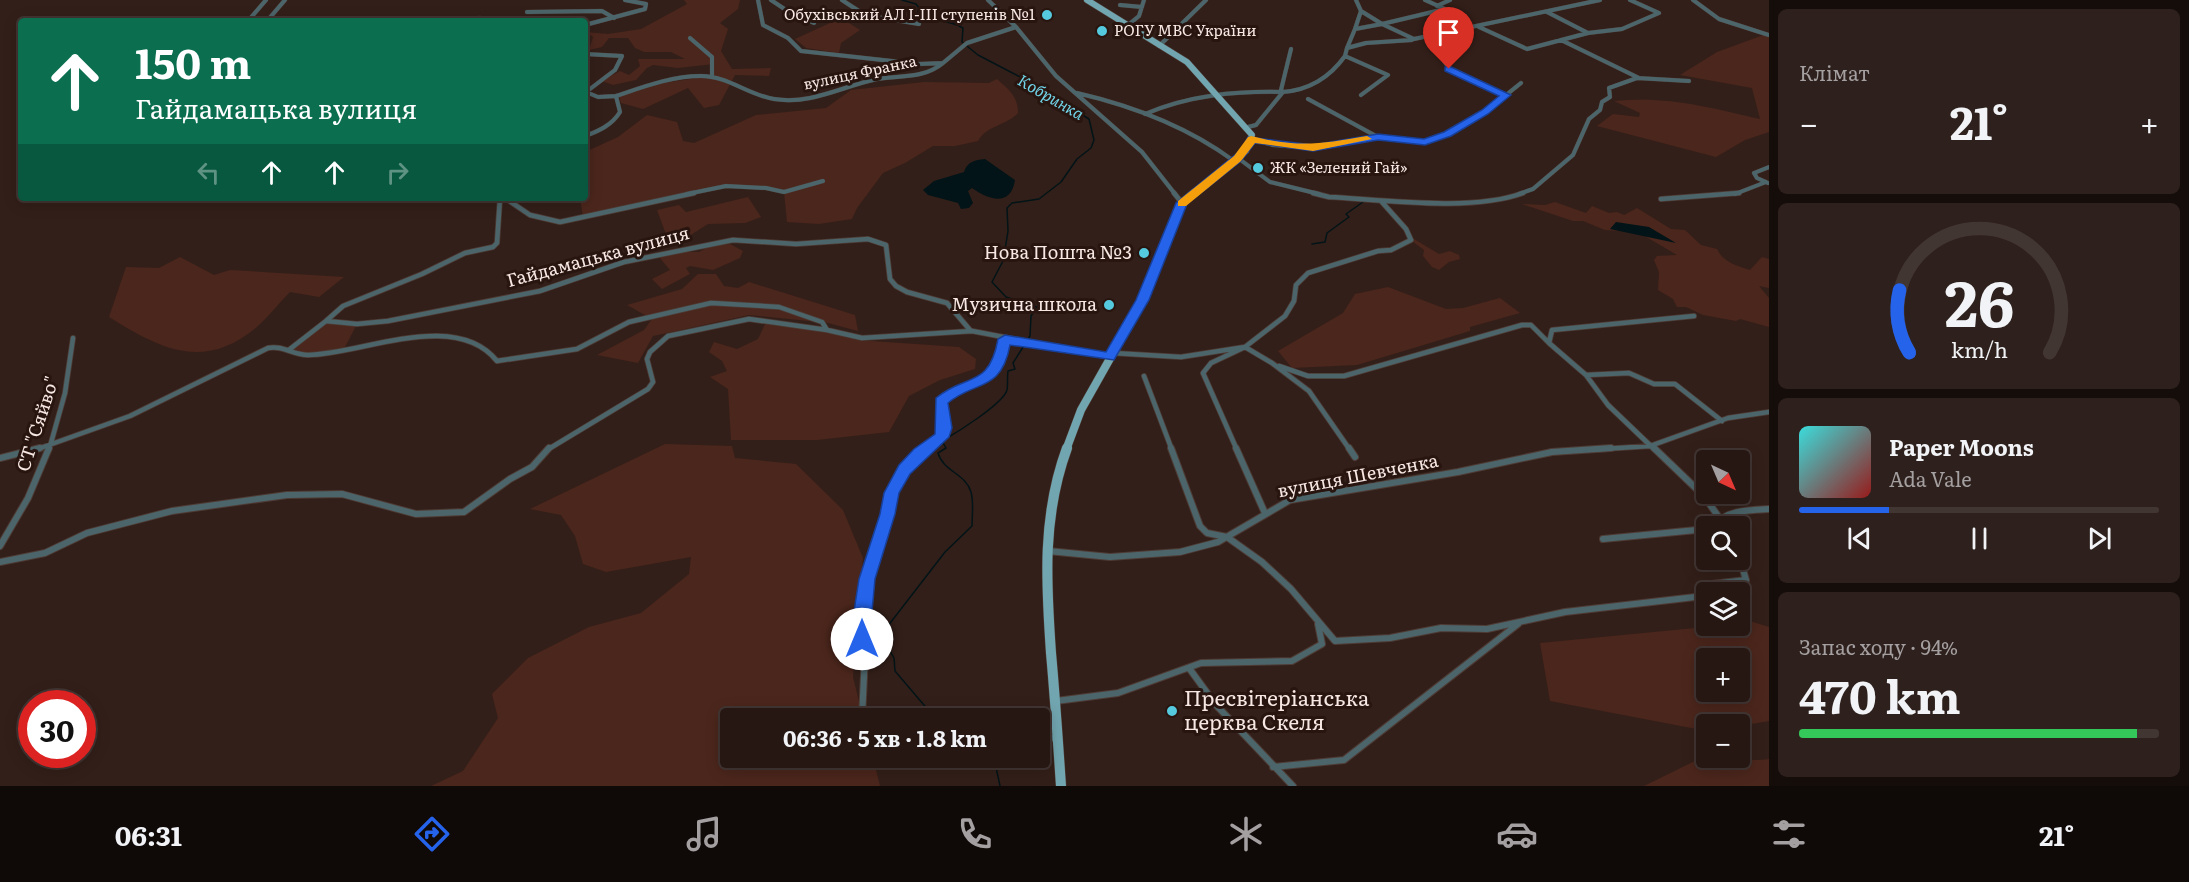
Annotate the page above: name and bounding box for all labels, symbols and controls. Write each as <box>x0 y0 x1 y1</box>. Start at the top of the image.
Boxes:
place label: Обухівський АЛ І-ІІІ ступенів №1 <box>784 2 1035 25</box>
pin <box>1423 7 1474 69</box>
marker: Обухівський АЛ І-ІІІ ступенів №1 <box>1040 8 1054 22</box>
icon: arrive <box>1432 16 1465 49</box>
place label: РОГУ МВС України <box>1114 18 1256 41</box>
marker: РОГУ МВС України <box>1095 24 1109 38</box>
text: 150 m <box>135 30 251 92</box>
icon: ahead <box>36 42 114 120</box>
street label: вулиця Франка <box>801 48 919 95</box>
text: Клімат <box>1799 57 1870 87</box>
water label: Кобринка <box>1014 67 1090 125</box>
text: Гайдамацька вулиця <box>135 87 417 127</box>
text: 21° <box>1950 87 2008 154</box>
text: − <box>1799 97 1818 146</box>
text: + <box>2140 97 2159 146</box>
place label: ЖК «Зелений Гай» <box>1270 155 1408 178</box>
icon: left <box>192 156 225 189</box>
icon: ahead <box>255 156 288 189</box>
icon: ahead <box>318 156 351 189</box>
icon: right <box>381 156 414 189</box>
marker: ЖК «Зелений Гай» <box>1251 161 1265 175</box>
street label: Гайдамацька вулиця <box>503 218 692 293</box>
place label: Нова Пошта №3 <box>984 238 1132 265</box>
marker: Нова Пошта №3 <box>1137 246 1151 260</box>
text: 26 <box>1944 254 2014 346</box>
place label: Музична школа <box>952 290 1097 317</box>
marker: Музична школа <box>1102 298 1116 312</box>
text: km/h <box>1950 333 2008 365</box>
street label: СТ "Сяйво" <box>8 372 65 475</box>
text: Paper Moons <box>1889 430 2034 463</box>
street label: вулиця Шевченка <box>1275 446 1441 503</box>
north arrow <box>1696 450 1750 504</box>
map controls <box>1696 450 1750 768</box>
text: Ada Vale <box>1889 463 1972 493</box>
button: search <box>1696 516 1750 570</box>
icon: previous <box>1843 522 1876 555</box>
icon: pause <box>1963 522 1996 555</box>
icon: next <box>2083 522 2116 555</box>
button: layers <box>1696 582 1750 636</box>
position arrow <box>830 607 894 671</box>
text: Запас ходу · 94% <box>1799 631 1958 661</box>
button: + <box>1696 648 1750 702</box>
text: 470 km <box>1799 661 1961 728</box>
place label: Пресвітеріанська церква Скеля <box>1184 681 1370 736</box>
speed limit sign: 30 <box>18 690 96 768</box>
marker: Пресвітеріанська церква Скеля <box>1165 704 1179 718</box>
button: − <box>1696 714 1750 768</box>
text: 06:36 · 5 хв · 1.8 km <box>783 721 987 754</box>
icon: directions <box>411 813 453 855</box>
icon: music <box>683 813 725 855</box>
icon: phone <box>954 813 996 855</box>
icon: climate <box>1225 813 1267 855</box>
icon: car <box>1496 813 1538 855</box>
icon: filters <box>1768 813 1810 855</box>
text: 06:31 <box>115 814 182 854</box>
text: 21° <box>2039 814 2074 854</box>

